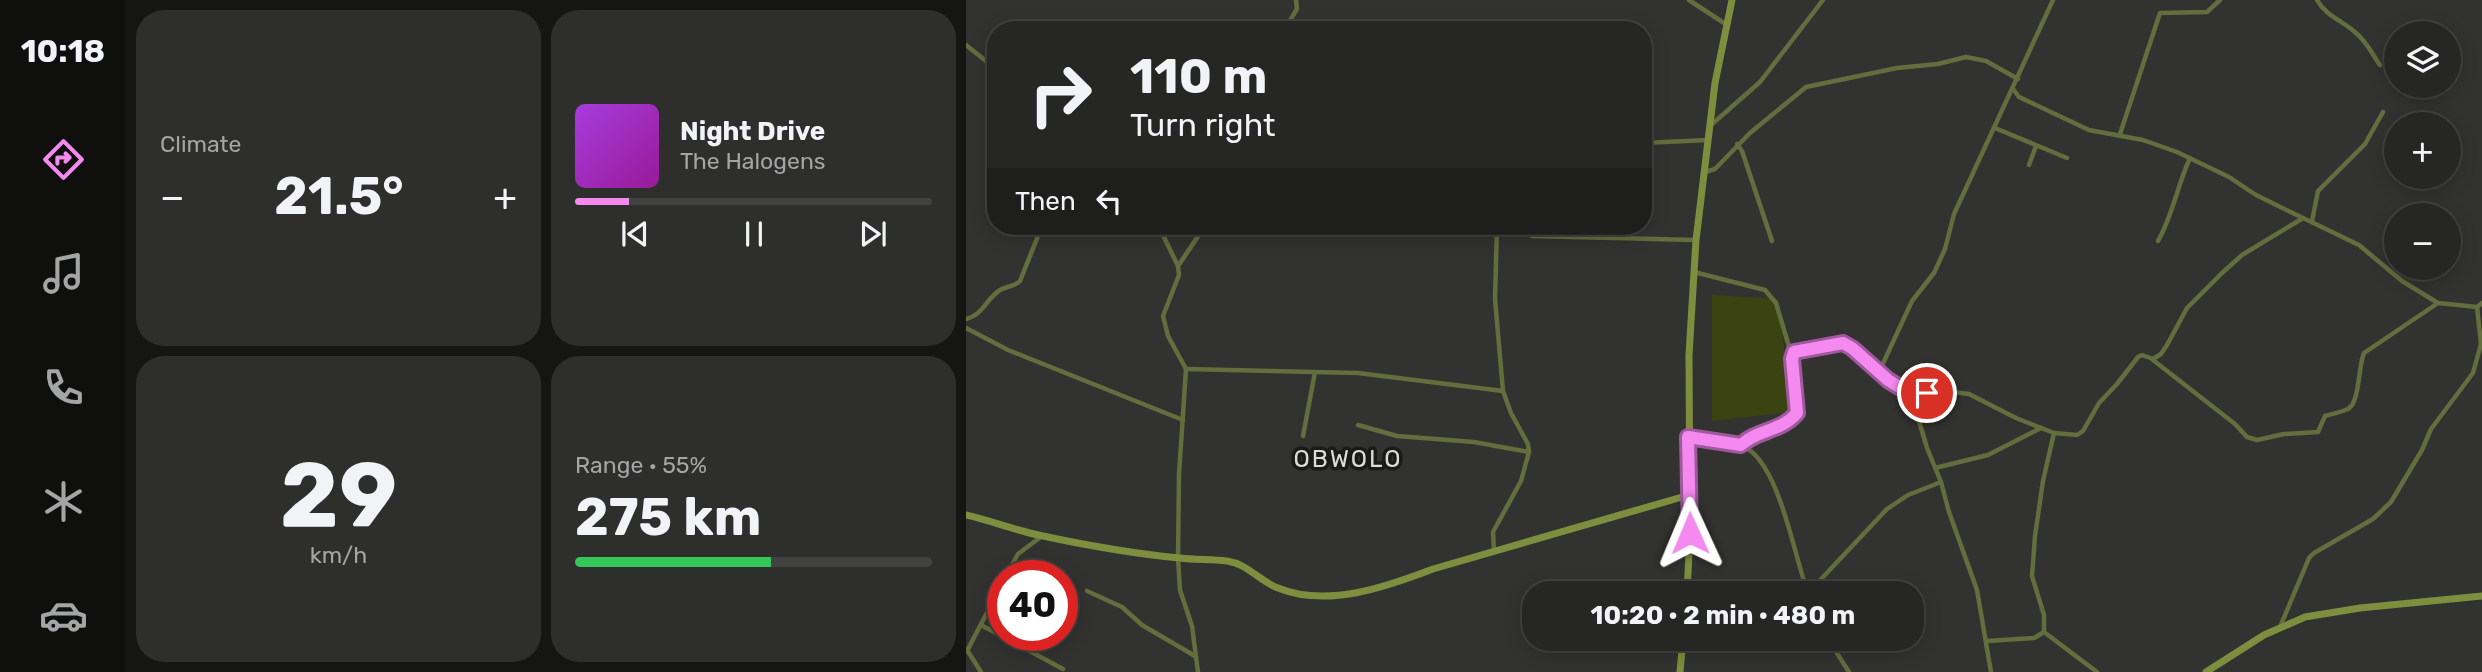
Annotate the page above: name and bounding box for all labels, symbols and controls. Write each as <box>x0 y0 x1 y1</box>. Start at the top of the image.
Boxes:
map controls <box>2384 21 2461 280</box>
button: layers <box>2384 21 2461 98</box>
text: 10:18 <box>21 32 105 70</box>
text: 110 m <box>1130 47 1267 105</box>
icon: right <box>1015 49 1106 140</box>
text: Turn right <box>1130 106 1275 144</box>
button: + <box>2384 112 2461 189</box>
text: Night Drive <box>680 116 825 147</box>
text: Climate <box>160 130 241 158</box>
icon: directions <box>39 135 88 184</box>
text: The Halogens <box>680 147 826 175</box>
text: 21.5° <box>274 165 404 227</box>
text: − <box>160 174 185 220</box>
text: + <box>493 174 517 220</box>
icon: left <box>1090 182 1128 220</box>
text: Then <box>1015 186 1076 217</box>
button: − <box>2384 203 2461 280</box>
icon: previous <box>616 215 654 253</box>
icon: pause <box>735 215 773 253</box>
icon: next <box>854 215 892 253</box>
icon: music <box>39 249 88 298</box>
icon: phone <box>39 363 88 412</box>
pin <box>1897 363 1957 423</box>
icon: arrive <box>1908 374 1946 412</box>
text: 29 <box>280 441 397 549</box>
district label: OBWOLO <box>1293 445 1403 473</box>
text: Range · 55% <box>575 451 707 479</box>
icon: climate <box>39 477 88 526</box>
text: 275 km <box>575 486 761 548</box>
position arrow <box>1653 496 1727 570</box>
text: km/h <box>310 541 367 569</box>
speed limit sign: 40 <box>987 560 1078 651</box>
icon: car <box>39 591 88 640</box>
text: 10:20 · 2 min · 480 m <box>1591 600 1855 631</box>

